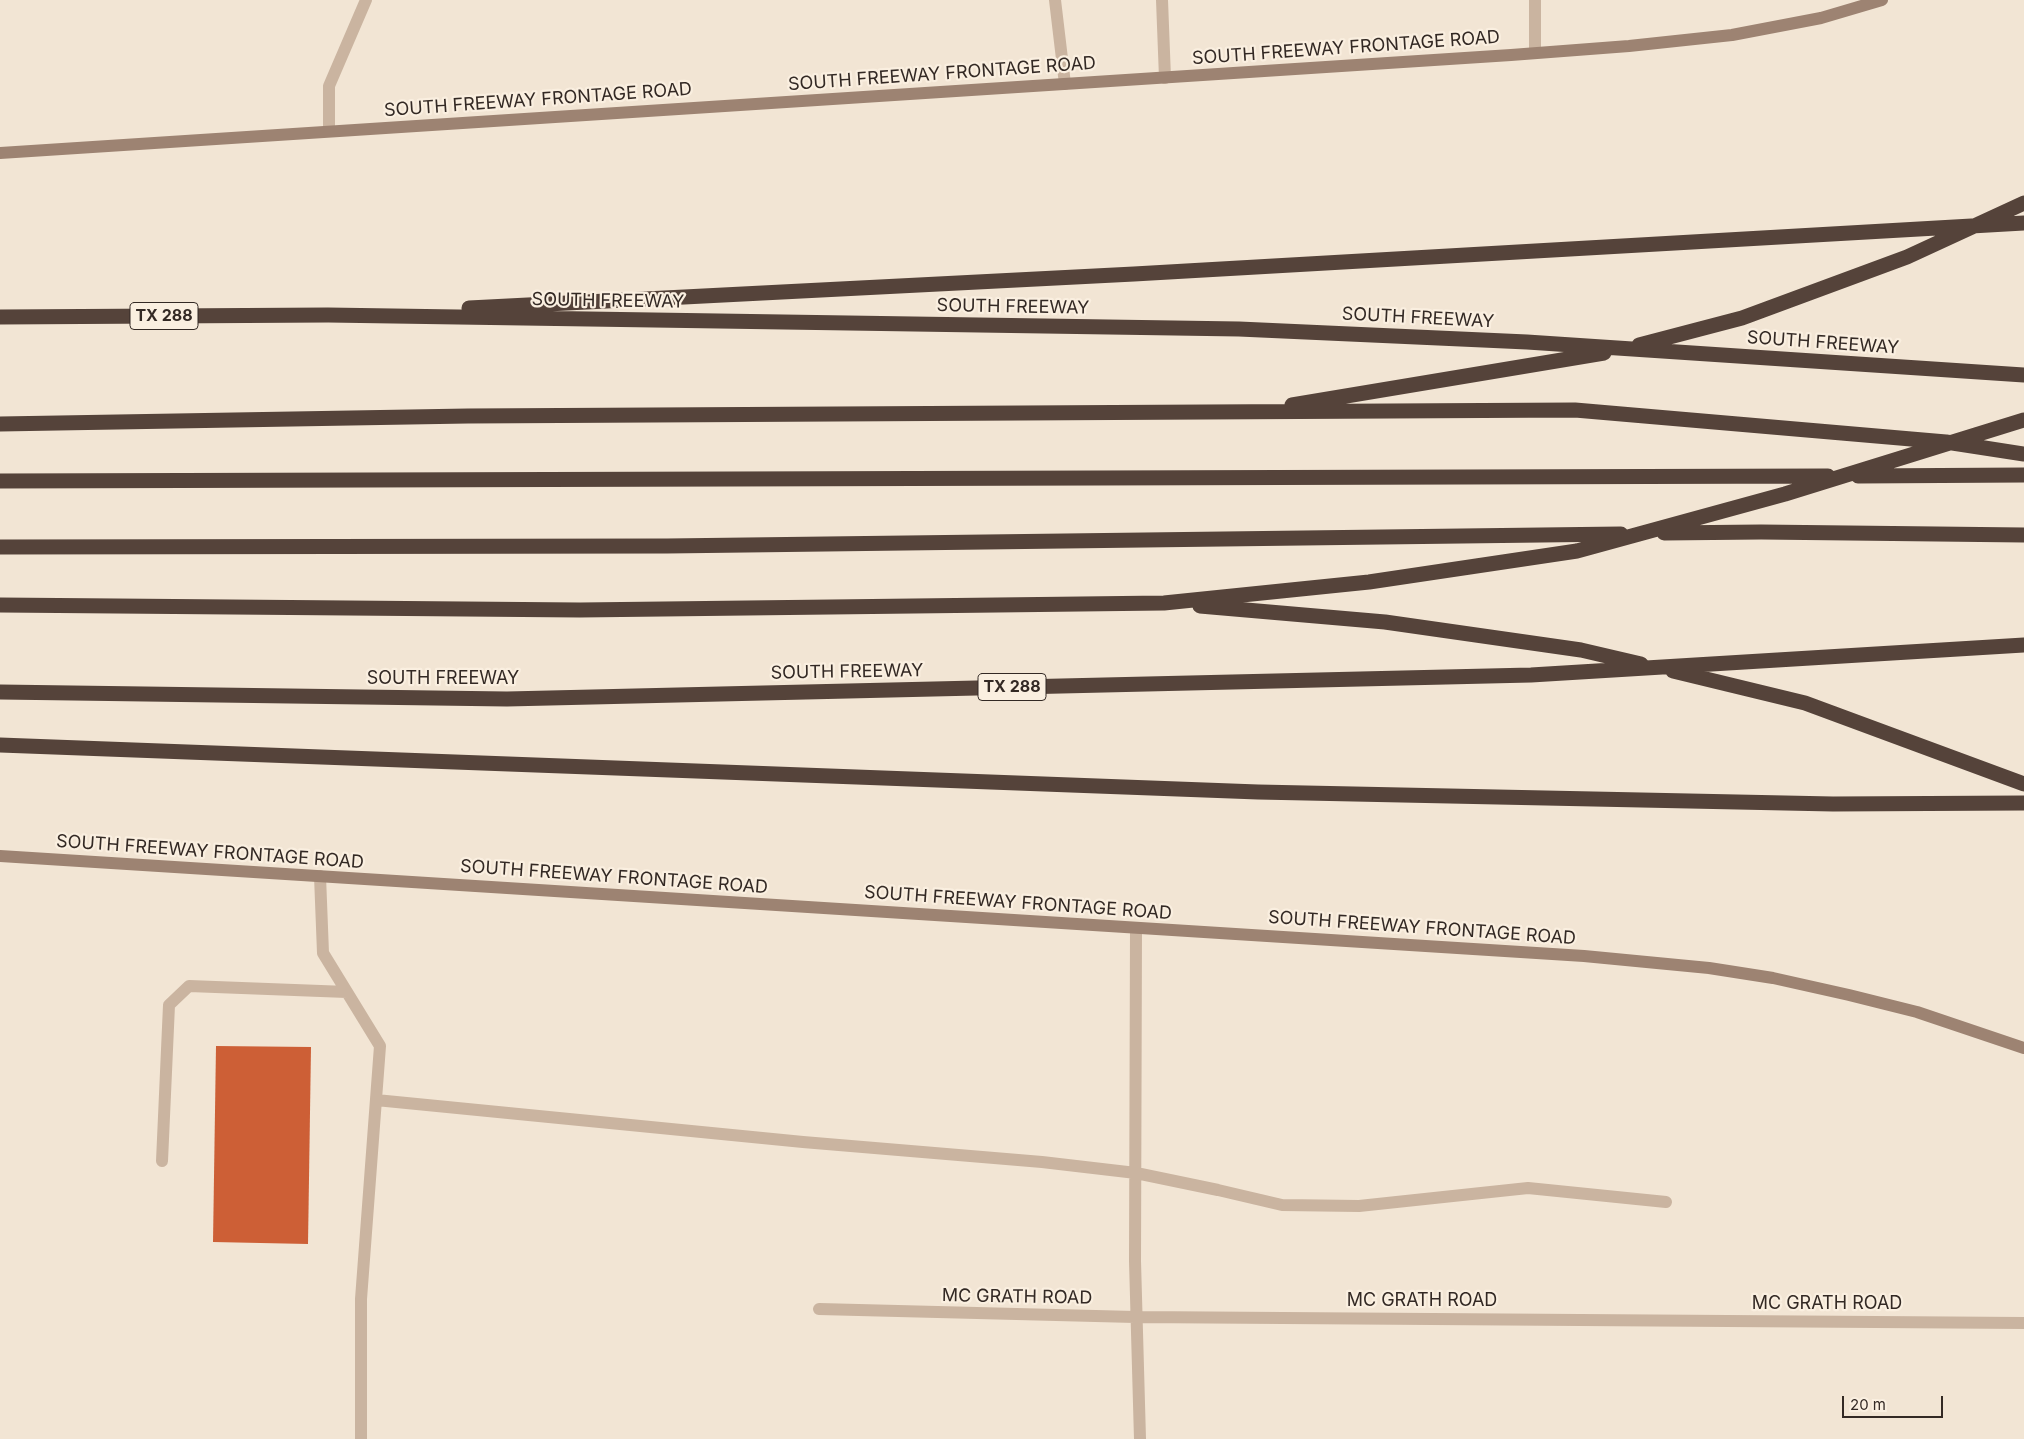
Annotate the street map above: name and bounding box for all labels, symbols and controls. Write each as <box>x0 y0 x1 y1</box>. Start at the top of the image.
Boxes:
street label: SOUTH FREEWAY FRONTAGE ROAD <box>1191 26 1501 70</box>
street label: SOUTH FREEWAY FRONTAGE ROAD <box>787 52 1097 96</box>
street label: SOUTH FREEWAY FRONTAGE ROAD <box>383 78 693 122</box>
street label: SOUTH FREEWAY <box>532 289 684 313</box>
street label: SOUTH FREEWAY <box>937 295 1089 319</box>
road number: TX 288 <box>130 302 198 330</box>
street label: SOUTH FREEWAY <box>1341 303 1495 333</box>
street label: SOUTH FREEWAY <box>1746 327 1900 359</box>
street label: SOUTH FREEWAY <box>771 660 923 684</box>
street label: SOUTH FREEWAY <box>367 668 519 690</box>
road number: TX 288 <box>978 674 1046 700</box>
street label: SOUTH FREEWAY FRONTAGE ROAD <box>55 830 365 874</box>
street label: SOUTH FREEWAY FRONTAGE ROAD <box>459 855 769 899</box>
street label: SOUTH FREEWAY FRONTAGE ROAD <box>863 881 1173 925</box>
street label: SOUTH FREEWAY FRONTAGE ROAD <box>1267 906 1577 950</box>
street label: MC GRATH ROAD <box>942 1285 1092 1309</box>
street label: MC GRATH ROAD <box>1347 1290 1497 1312</box>
street label: MC GRATH ROAD <box>1752 1293 1902 1315</box>
scale bar <box>1844 1386 1945 1418</box>
text: 20 m <box>1850 1395 1886 1414</box>

